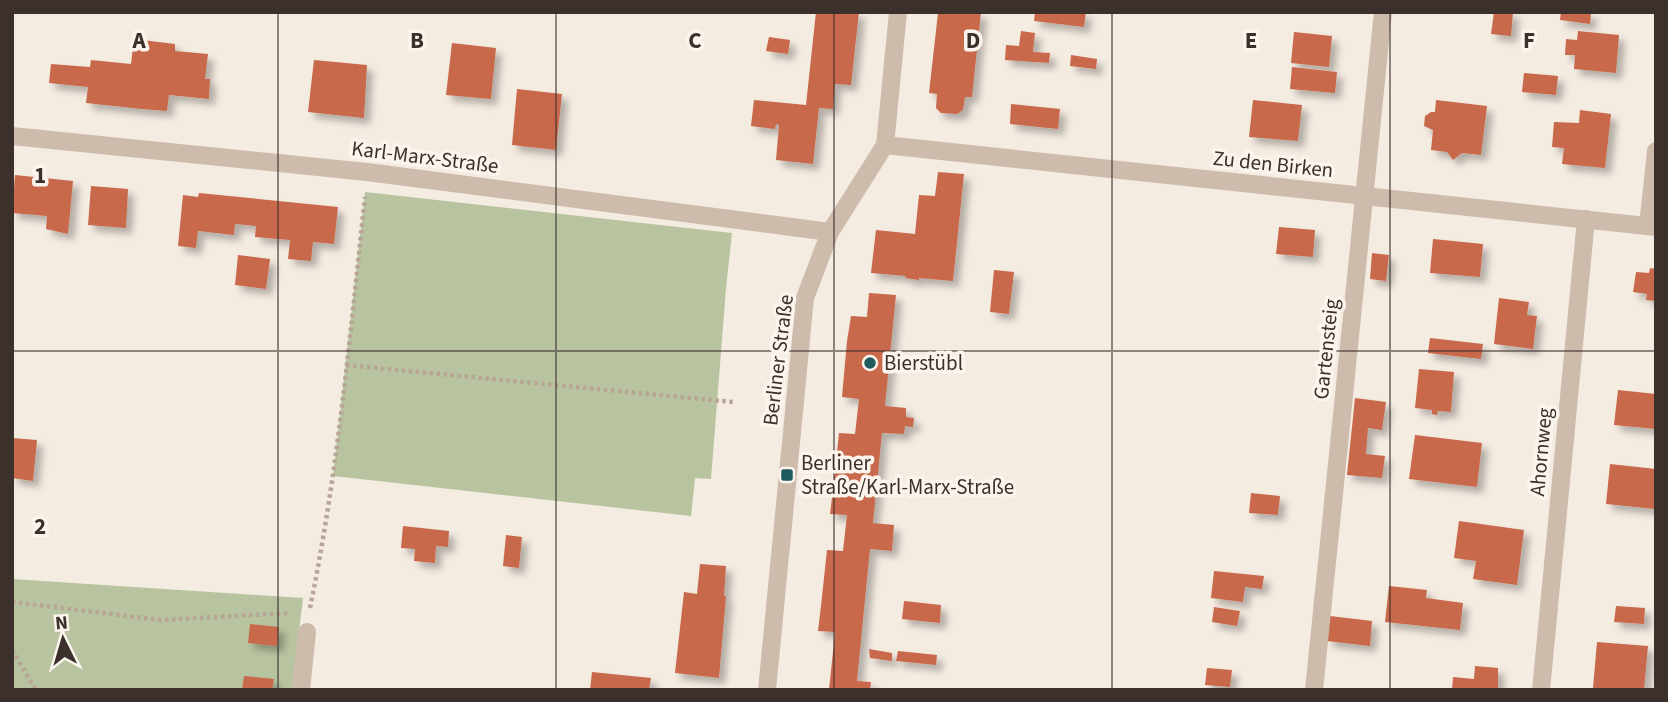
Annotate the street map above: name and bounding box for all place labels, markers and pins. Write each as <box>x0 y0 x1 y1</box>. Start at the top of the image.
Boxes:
place label: Bierstübl <box>884 348 963 378</box>
marker: Bierstübl <box>862 355 878 371</box>
place label: Berliner Straße/Karl-Marx-Straße <box>801 448 1014 502</box>
marker: Berliner Straße/Karl-Marx-Straße <box>779 467 795 483</box>

